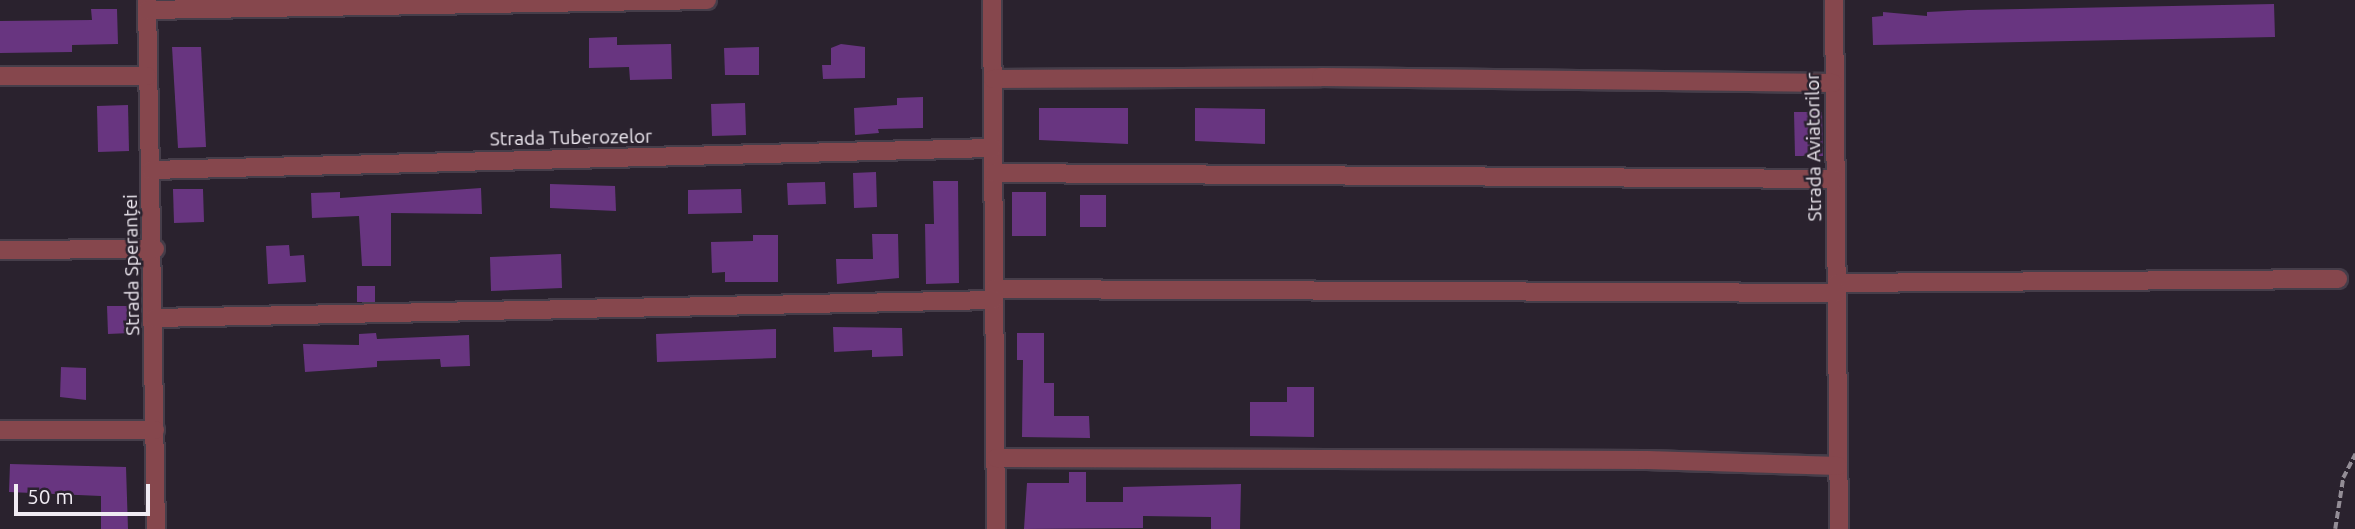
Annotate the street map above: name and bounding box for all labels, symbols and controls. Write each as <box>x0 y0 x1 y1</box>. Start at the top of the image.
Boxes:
street label: Strada Aviatorilor <box>1801 72 1827 222</box>
street label: Strada Tuberozelor <box>490 125 652 151</box>
street label: Strada Speranței <box>119 194 145 336</box>
scale bar <box>18 470 154 514</box>
text: 50 m <box>27 484 74 508</box>

